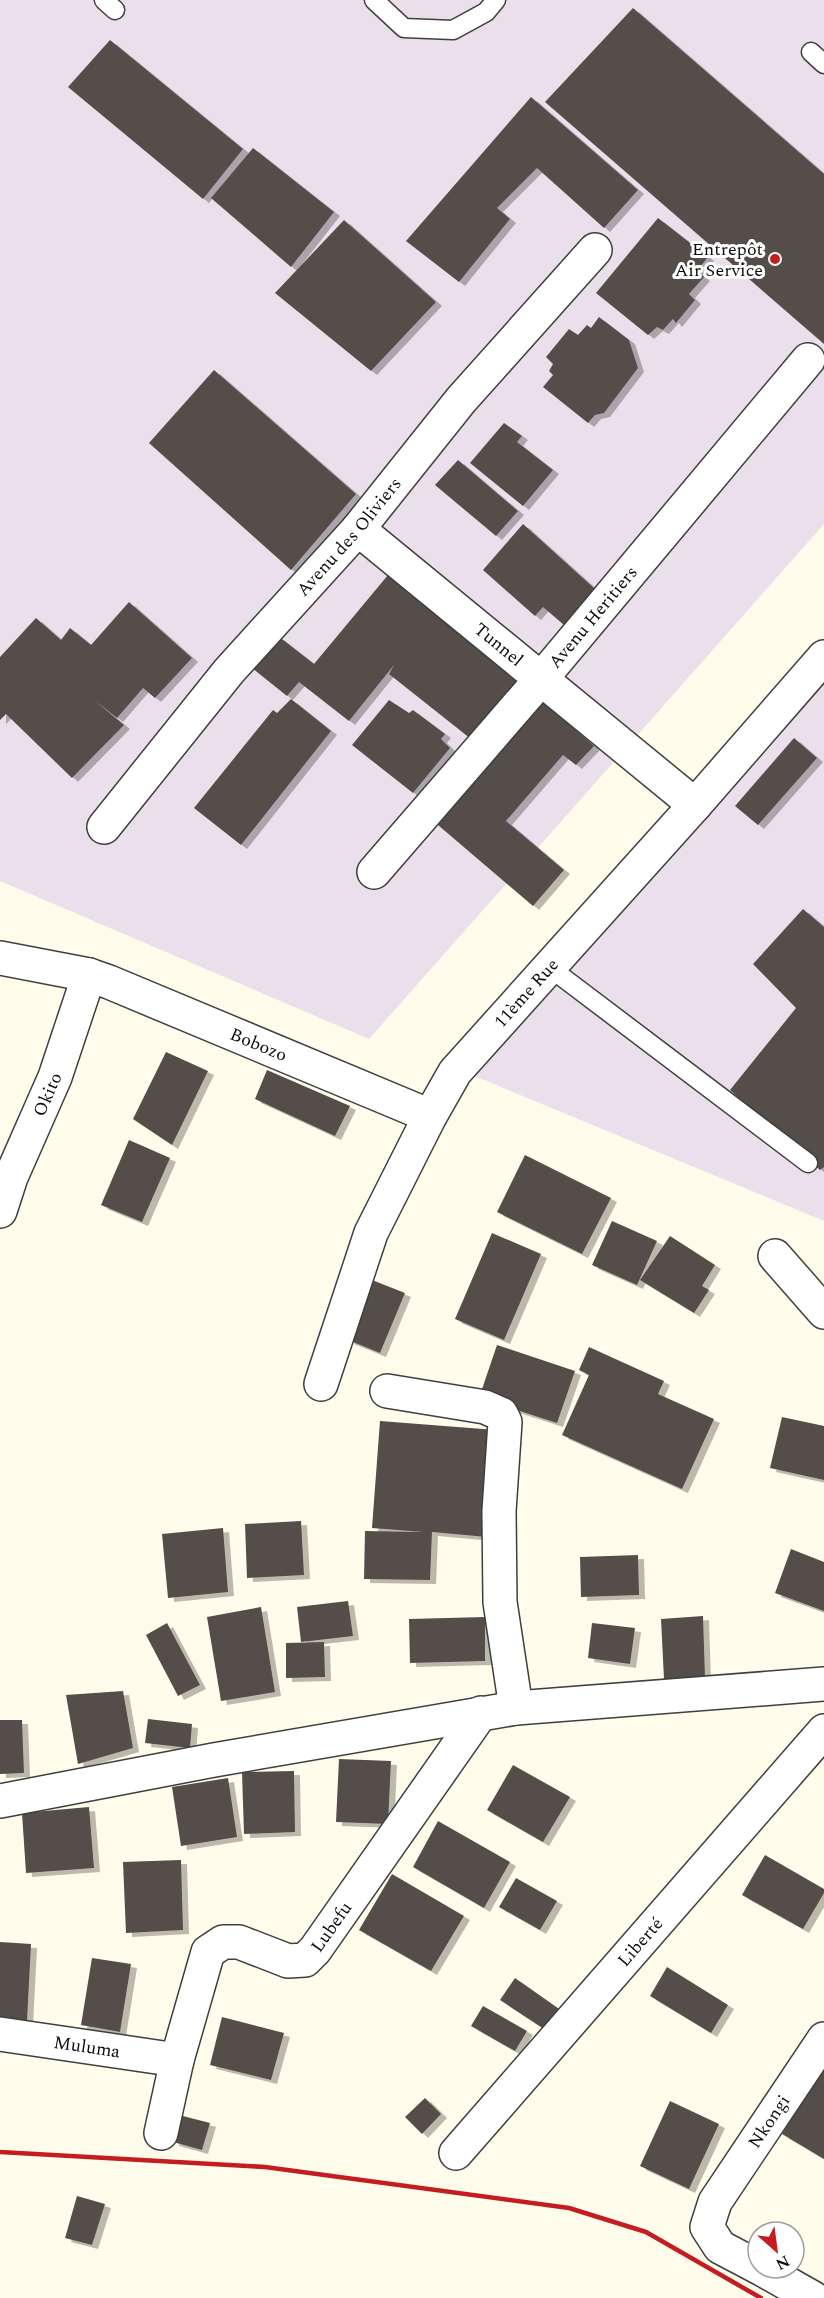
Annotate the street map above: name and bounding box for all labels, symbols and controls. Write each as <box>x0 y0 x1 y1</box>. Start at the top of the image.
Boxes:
place label: Entrepôt Air Service <box>675 236 763 284</box>
marker: Entrepôt Air Service <box>768 252 782 266</box>
street label: Avenu des Oliviers <box>290 472 408 603</box>
street label: Avenu Heritiers <box>542 560 644 675</box>
street label: Tunnel <box>468 616 529 673</box>
street label: 11ème Rue <box>488 952 565 1034</box>
street label: Bobozo <box>226 1021 291 1069</box>
street label: Okito <box>26 1068 69 1121</box>
street label: Lubefu <box>304 1896 359 1958</box>
street label: Liberté <box>611 1911 670 1973</box>
street label: Muluma <box>52 2029 122 2066</box>
street label: Nkongi <box>742 2089 797 2154</box>
north arrow <box>746 2220 806 2280</box>
text: N <box>771 2249 794 2276</box>

